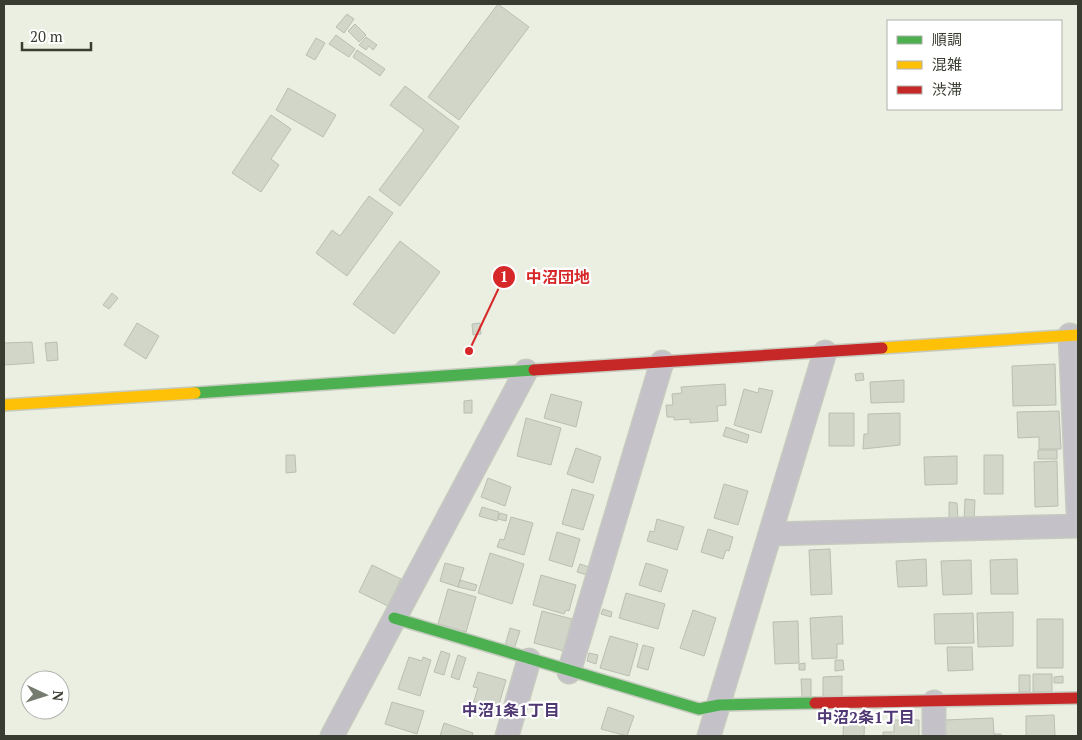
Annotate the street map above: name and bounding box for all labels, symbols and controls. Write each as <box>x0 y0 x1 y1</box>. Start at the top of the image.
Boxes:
scale bar <box>22 20 91 52</box>
legend <box>887 20 1062 110</box>
text: 20 m <box>30 26 63 46</box>
text: 順調 <box>932 29 962 49</box>
text: 混雑 <box>932 54 962 74</box>
text: 渋滞 <box>932 79 962 99</box>
callout: 中沼団地 <box>491 262 600 293</box>
text: 1 <box>500 266 508 286</box>
text: 中沼団地 <box>526 266 590 288</box>
north arrow <box>20 670 70 720</box>
text: N <box>49 690 68 702</box>
district label: 中沼1条1丁目 <box>462 699 560 721</box>
district label: 中沼2条1丁目 <box>817 706 915 728</box>

